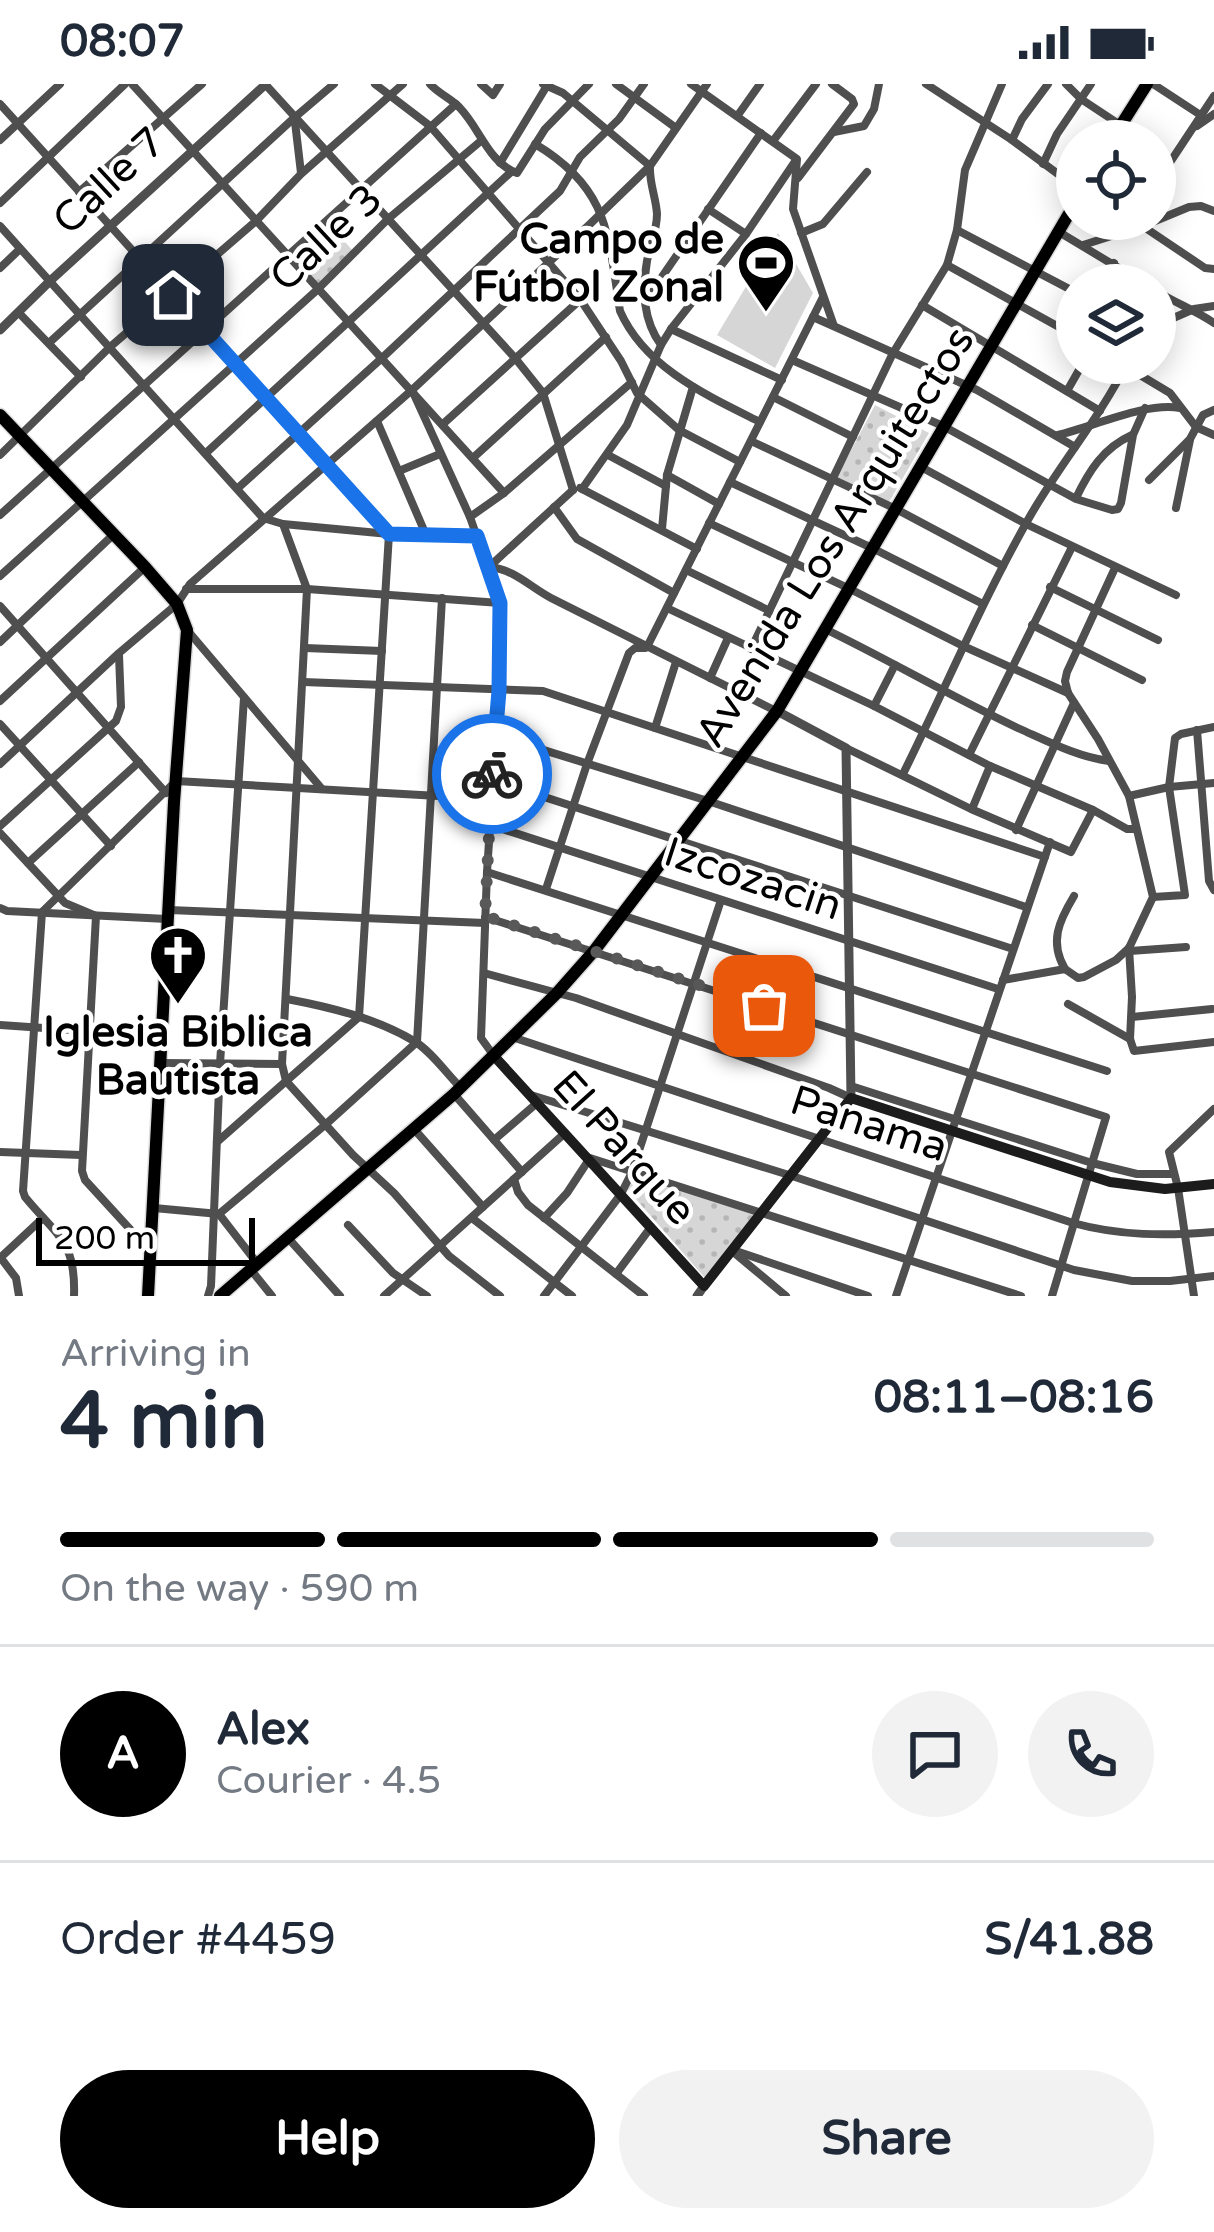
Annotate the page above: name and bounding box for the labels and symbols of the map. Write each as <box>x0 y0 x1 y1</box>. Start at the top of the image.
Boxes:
street label: Calle 7 <box>42 116 176 246</box>
street label: Calle 3 <box>259 173 393 303</box>
place label: Campo de Fútbol Zonal <box>473 214 724 313</box>
sports icon: Campo de Fútbol Zonal <box>735 232 797 314</box>
pin <box>122 244 224 346</box>
street label: Avenida Los Arquitectos <box>685 317 985 757</box>
courier <box>432 714 552 834</box>
street label: Izcozacin <box>658 826 848 932</box>
church icon: Iglesia Biblica Bautista <box>147 924 209 1006</box>
pin <box>713 955 815 1057</box>
place label: Iglesia Biblica Bautista <box>43 1007 313 1106</box>
street label: El Parque <box>541 1060 707 1236</box>
street label: Panama <box>784 1075 954 1173</box>
scale bar <box>36 1212 255 1265</box>

